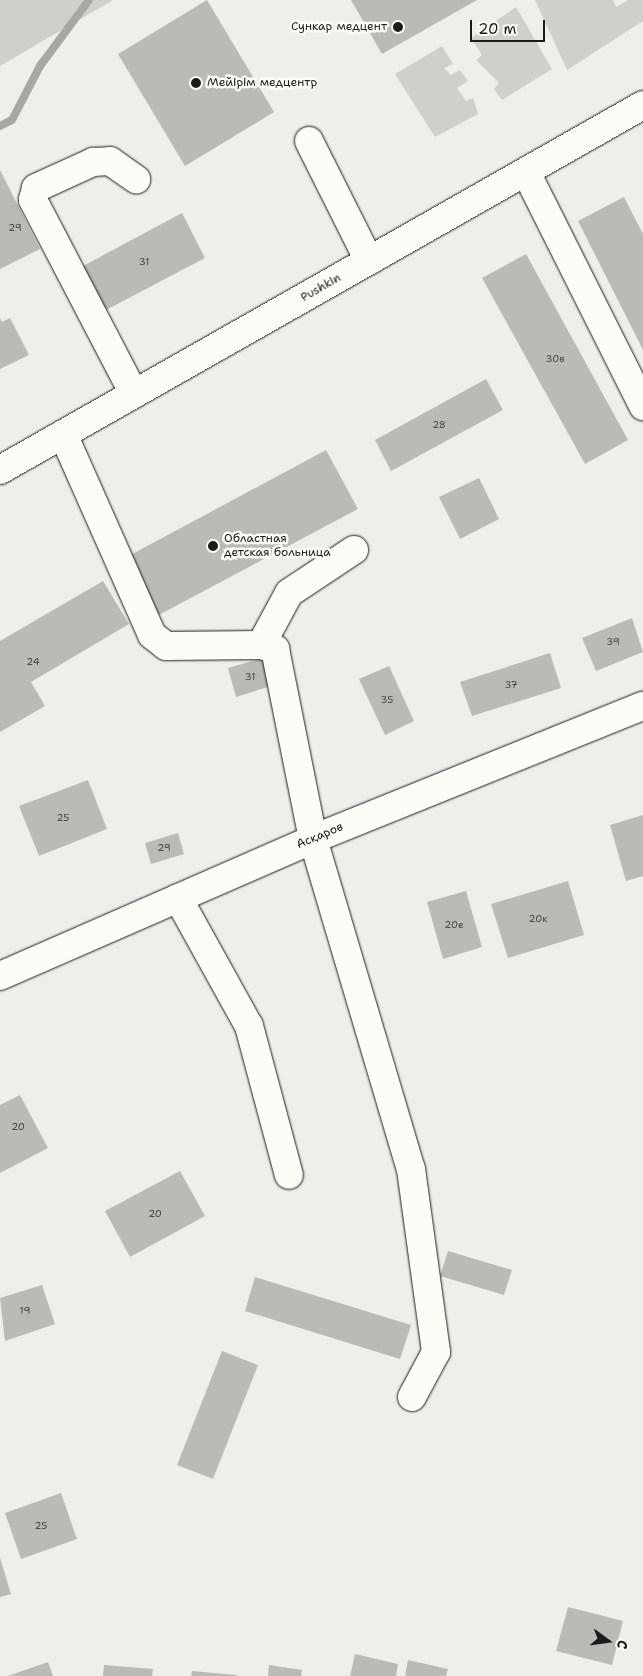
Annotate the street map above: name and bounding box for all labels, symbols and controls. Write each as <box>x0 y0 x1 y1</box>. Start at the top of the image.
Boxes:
scale bar <box>473 10 548 42</box>
text: 20 m <box>478 19 517 39</box>
place label: Сункар медцент <box>291 20 387 34</box>
marker: Сункар медцент <box>391 20 405 34</box>
marker: Мейірім медцентр <box>189 76 203 90</box>
place label: Мейірім медцентр <box>207 76 317 90</box>
house number: 29 <box>8 222 22 234</box>
house number: 31 <box>139 256 149 268</box>
street label: Pushkin <box>298 271 344 305</box>
house number: 30в <box>545 353 565 365</box>
house number: 28 <box>432 419 446 431</box>
place label: Областная детская больница <box>224 532 331 560</box>
marker: Областная детская больница <box>206 539 220 553</box>
house number: 39 <box>606 636 620 648</box>
house number: 24 <box>26 656 40 668</box>
house number: 31 <box>245 671 255 683</box>
house number: 37 <box>504 679 518 691</box>
house number: 35 <box>381 694 393 706</box>
house number: 25 <box>57 812 69 824</box>
street label: Асқаров <box>295 820 345 852</box>
house number: 29 <box>157 842 171 854</box>
house number: 20к <box>529 913 547 925</box>
house number: 20е <box>444 919 464 931</box>
house number: 20 <box>11 1121 25 1133</box>
house number: 20 <box>148 1208 162 1220</box>
house number: 19 <box>20 1305 30 1317</box>
house number: 25 <box>35 1520 47 1532</box>
north arrow <box>583 1616 633 1666</box>
text: С <box>613 1638 632 1651</box>

